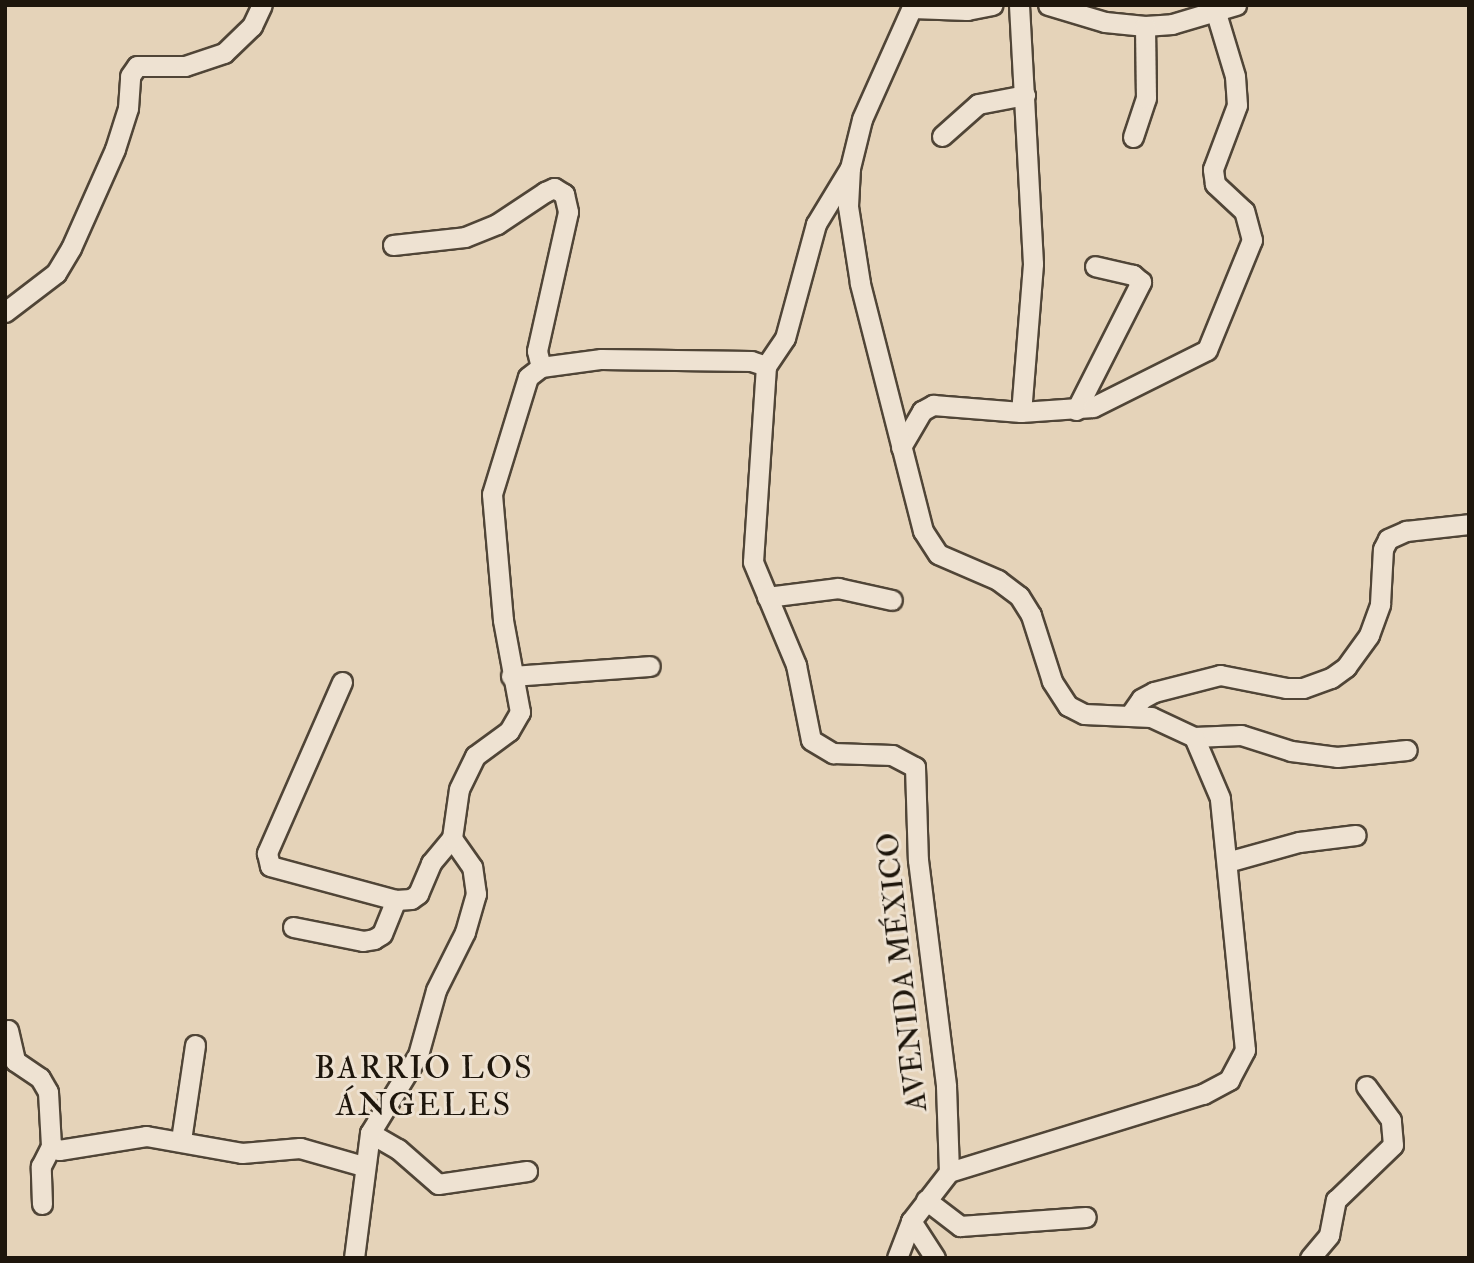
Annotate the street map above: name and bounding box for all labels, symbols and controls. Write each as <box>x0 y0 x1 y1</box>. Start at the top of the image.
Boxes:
street label: AVENIDA MÉXICO <box>870 831 936 1113</box>
district label: BARRIO LOS ÁNGELES <box>315 1050 533 1125</box>

